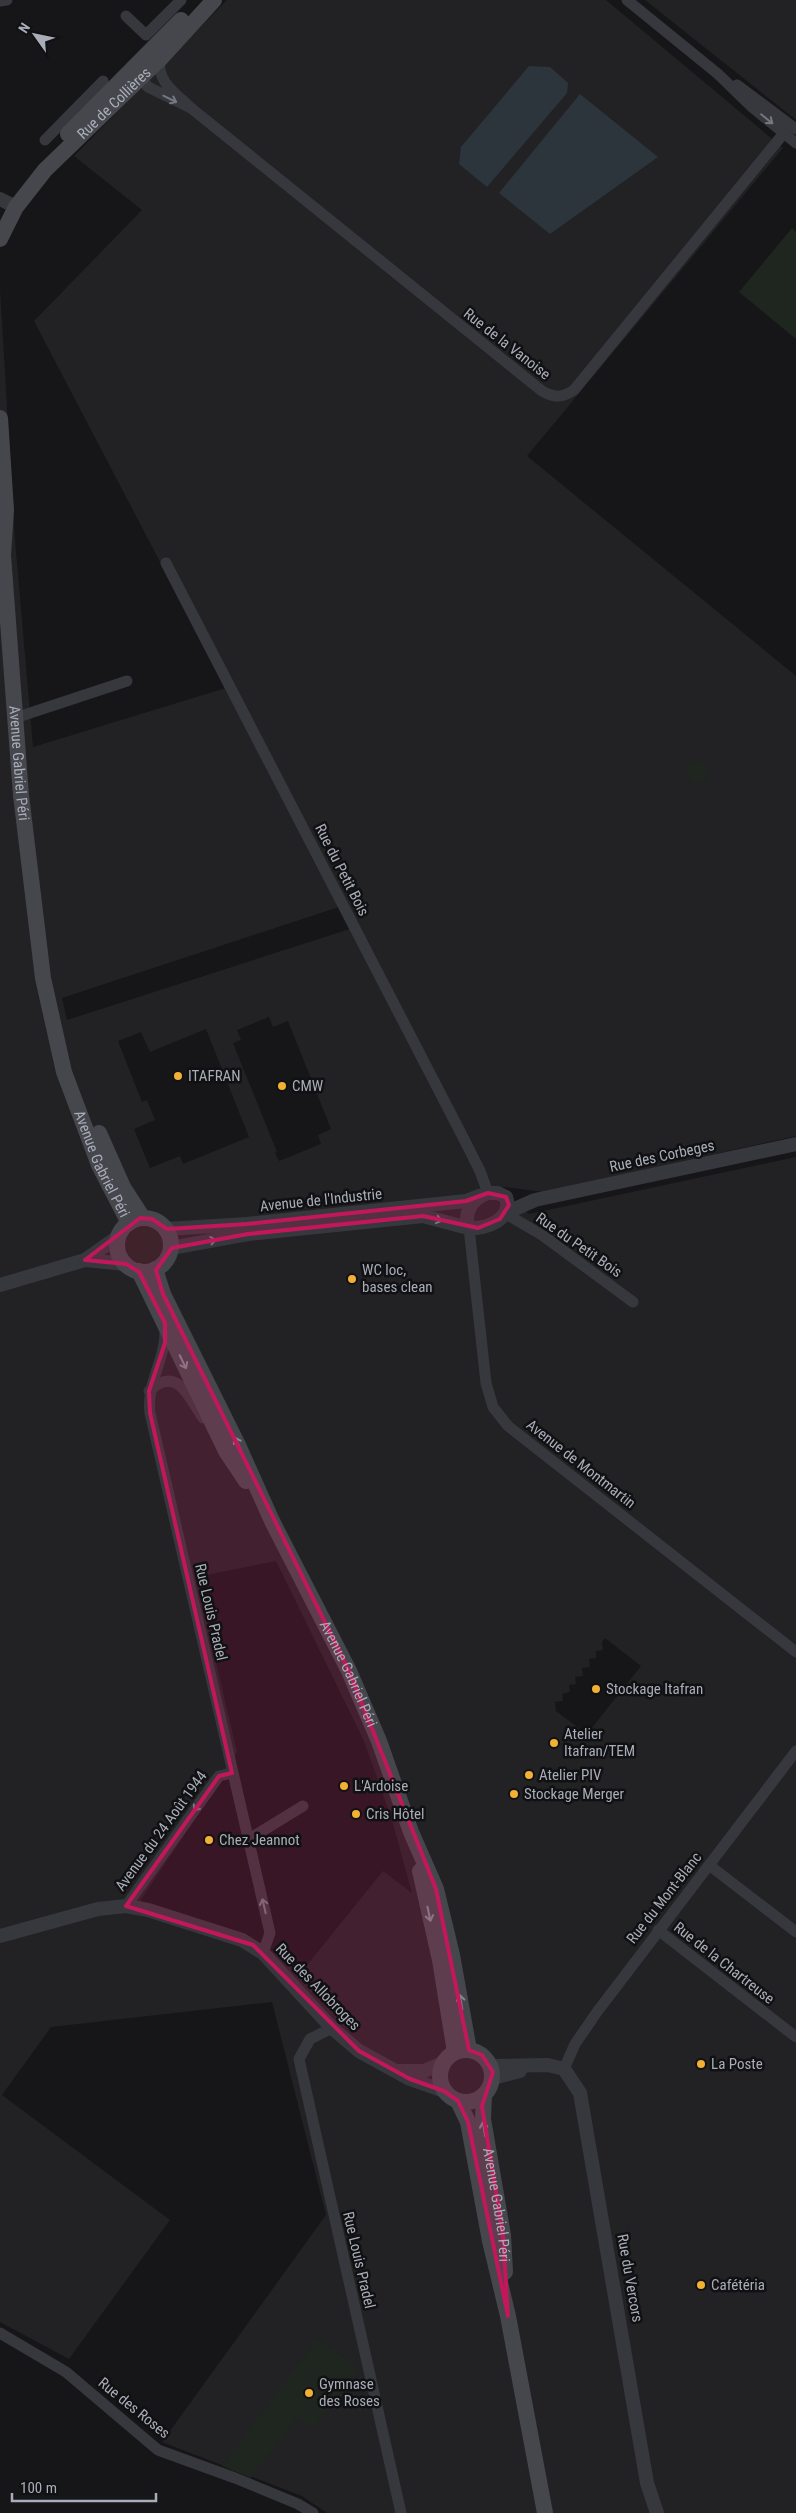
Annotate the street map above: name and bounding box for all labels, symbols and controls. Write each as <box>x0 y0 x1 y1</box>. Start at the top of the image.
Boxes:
north arrow <box>10 10 60 60</box>
text: N <box>15 20 33 36</box>
street label: Rue de Collières <box>74 63 155 143</box>
one-way arrow <box>162 95 177 104</box>
one-way arrow <box>760 113 773 124</box>
street label: Rue de la Vanoise <box>460 305 554 383</box>
street label: Avenue Gabriel Péri <box>5 705 33 822</box>
street label: Rue du Petit Bois <box>311 821 373 919</box>
place label: ITAFRAN <box>188 1067 241 1085</box>
marker: ITAFRAN <box>172 1070 184 1082</box>
place label: CMW <box>292 1077 324 1095</box>
marker: CMW <box>276 1080 288 1092</box>
street label: Avenue Gabriel Péri <box>70 1108 134 1220</box>
street label: Rue des Corbeges <box>608 1136 716 1176</box>
street label: Avenue de l'Industrie <box>259 1185 383 1215</box>
street label: Rue du Petit Bois <box>533 1209 626 1281</box>
one-way arrow <box>427 1215 443 1224</box>
one-way arrow <box>201 1235 217 1245</box>
place label: WC loc, bases clean <box>362 1261 433 1296</box>
marker: WC loc, bases clean <box>346 1273 358 1285</box>
one-way arrow <box>179 1354 189 1369</box>
street label: Avenue de Montmartin <box>523 1416 639 1512</box>
one-way arrow <box>233 1437 242 1452</box>
street label: Rue Louis Pradel <box>191 1562 231 1662</box>
street label: Avenue Gabriel Péri <box>316 1618 381 1730</box>
place label: Stockage Itafran <box>606 1680 703 1698</box>
marker: Stockage Itafran <box>590 1683 602 1695</box>
place label: Atelier Itafran/TEM <box>564 1725 635 1760</box>
marker: Atelier Itafran/TEM <box>548 1737 560 1749</box>
place label: Atelier PIV <box>539 1766 602 1784</box>
street label: Avenue du 24 Août 1944 <box>111 1768 211 1894</box>
marker: Atelier PIV <box>523 1769 535 1781</box>
place label: L'Ardoise <box>354 1777 408 1795</box>
marker: L'Ardoise <box>338 1780 350 1792</box>
place label: Stockage Merger <box>524 1785 625 1803</box>
marker: Stockage Merger <box>508 1788 520 1800</box>
one-way arrow <box>193 1798 203 1812</box>
place label: Cris Hôtel <box>366 1805 425 1823</box>
marker: Cris Hôtel <box>350 1808 362 1820</box>
place label: Chez Jeannot <box>219 1831 300 1849</box>
marker: Chez Jeannot <box>203 1834 215 1846</box>
street label: Rue du Mont-Blanc <box>623 1849 705 1947</box>
one-way arrow <box>259 1898 268 1914</box>
one-way arrow <box>425 1905 434 1921</box>
street label: Rue de la Chartreuse <box>670 1918 778 2008</box>
street label: Rue des Allobroges <box>272 1940 364 2034</box>
one-way arrow <box>455 1994 465 2010</box>
place label: La Poste <box>711 2055 763 2073</box>
marker: La Poste <box>695 2058 707 2070</box>
one-way arrow <box>479 2122 489 2138</box>
street label: Avenue Gabriel Péri <box>479 2146 513 2262</box>
street label: Rue Louis Pradel <box>339 2210 379 2310</box>
street label: Rue du Vercors <box>613 2232 647 2324</box>
place label: Cafétéria <box>711 2276 765 2294</box>
marker: Cafétéria <box>695 2279 707 2291</box>
street label: Rue des Roses <box>95 2374 173 2442</box>
place label: Gymnase des Roses <box>319 2375 380 2410</box>
marker: Gymnase des Roses <box>303 2387 315 2399</box>
scale bar <box>12 2470 156 2502</box>
text: 100 m <box>20 2479 57 2497</box>

